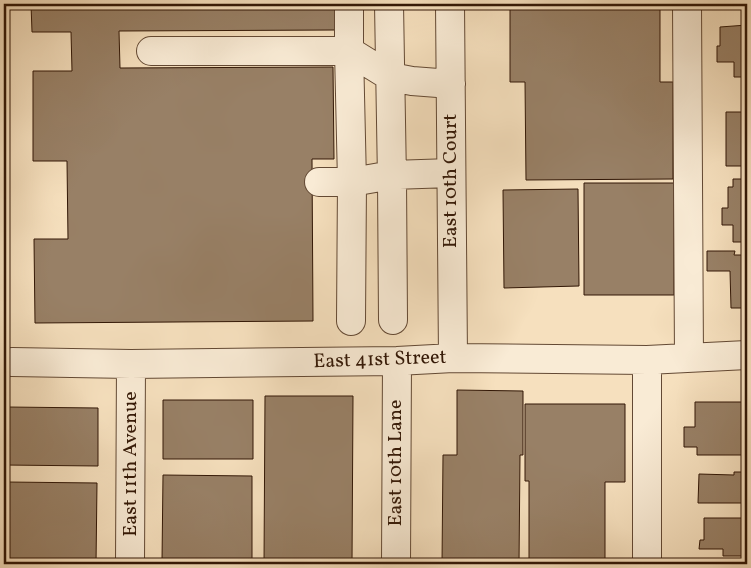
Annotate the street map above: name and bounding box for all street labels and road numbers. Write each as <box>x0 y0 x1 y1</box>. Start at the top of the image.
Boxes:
street label: East 10th Court <box>437 114 465 248</box>
street label: East 41st Street <box>313 344 447 376</box>
street label: East 11th Avenue <box>117 391 145 537</box>
street label: East 10th Lane <box>382 400 410 526</box>

